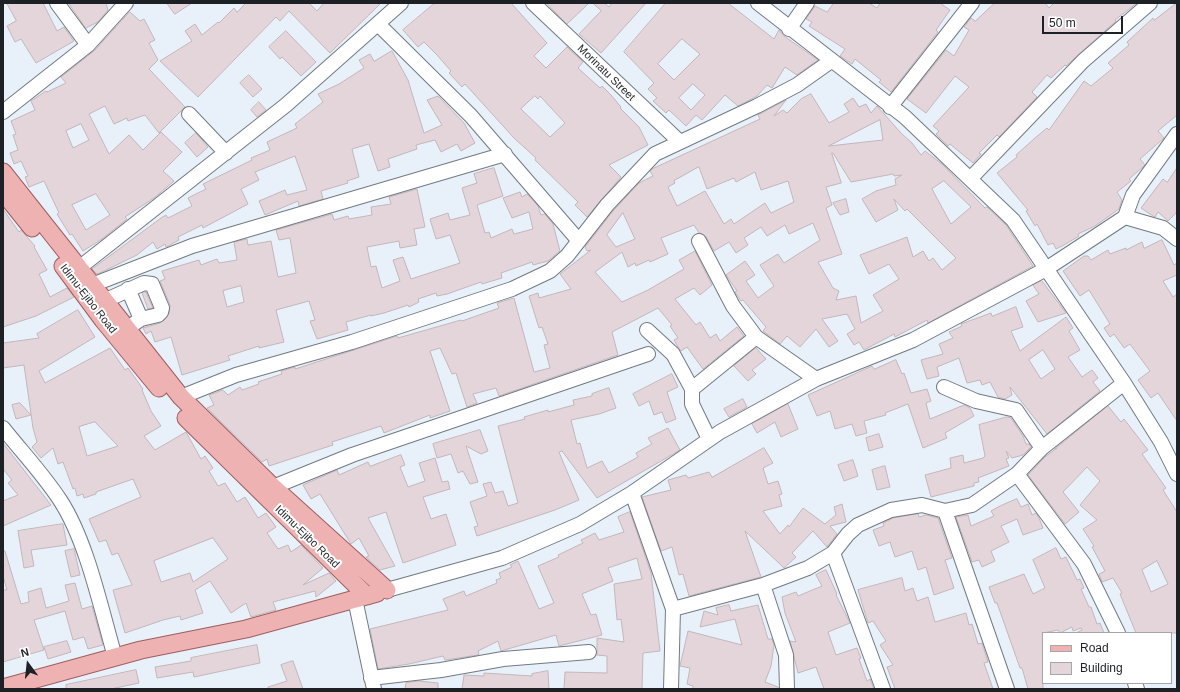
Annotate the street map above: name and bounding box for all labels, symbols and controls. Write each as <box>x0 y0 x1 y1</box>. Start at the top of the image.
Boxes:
scale bar <box>1044 8 1125 34</box>
text: 50 m <box>1049 16 1076 30</box>
street label: Morinatu Street <box>574 42 638 104</box>
street label: Idimu-Ejibo Road <box>57 262 119 336</box>
street label: Idimu-Ejibo Road <box>272 503 342 571</box>
legend <box>1042 632 1172 684</box>
text: Road <box>1080 641 1109 655</box>
north arrow <box>8 644 48 684</box>
text: N <box>19 646 30 659</box>
text: Building <box>1080 661 1123 675</box>

